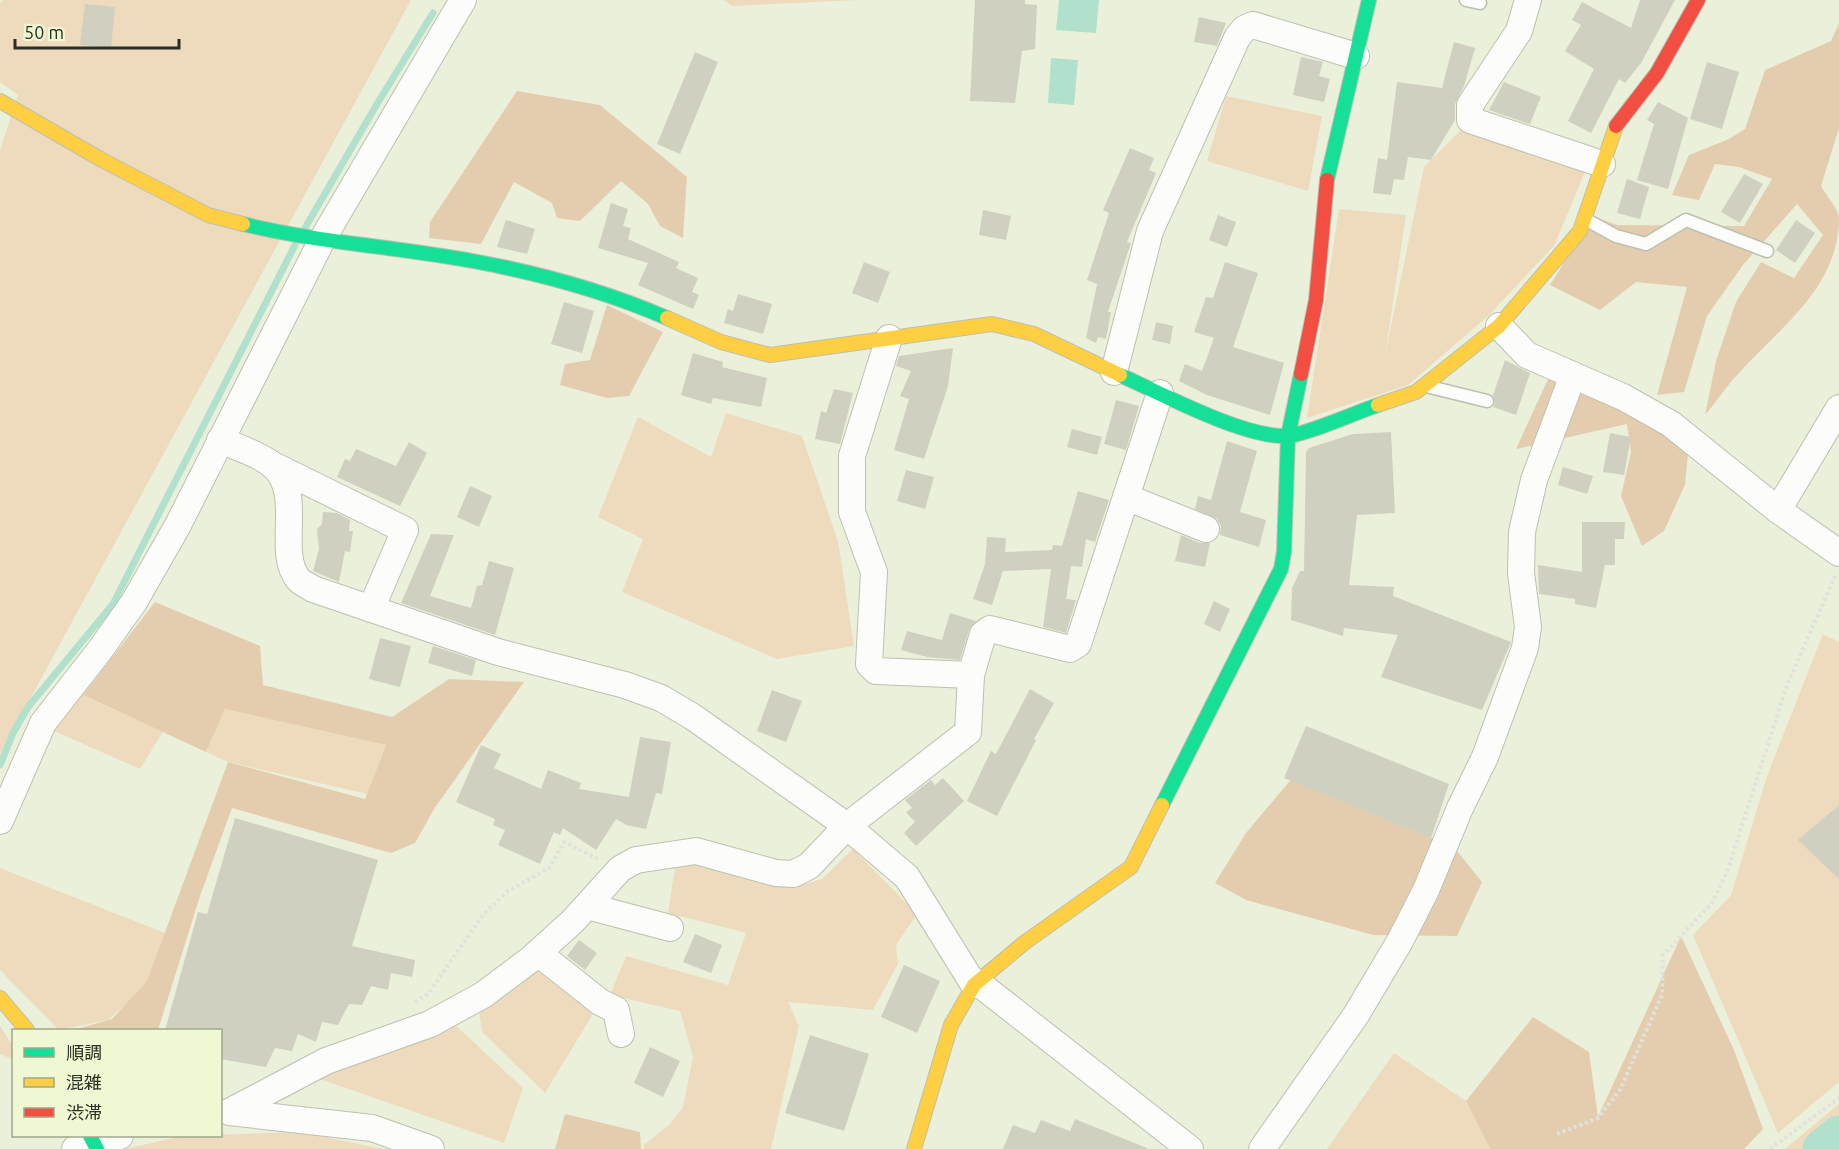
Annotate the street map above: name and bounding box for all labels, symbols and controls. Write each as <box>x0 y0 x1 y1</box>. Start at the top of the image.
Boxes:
scale bar <box>15 12 178 50</box>
text: 50 m <box>24 22 64 42</box>
legend <box>12 1029 222 1137</box>
text: 順調 <box>66 1042 102 1062</box>
text: 混雑 <box>66 1072 102 1092</box>
text: 渋滞 <box>66 1102 102 1122</box>

